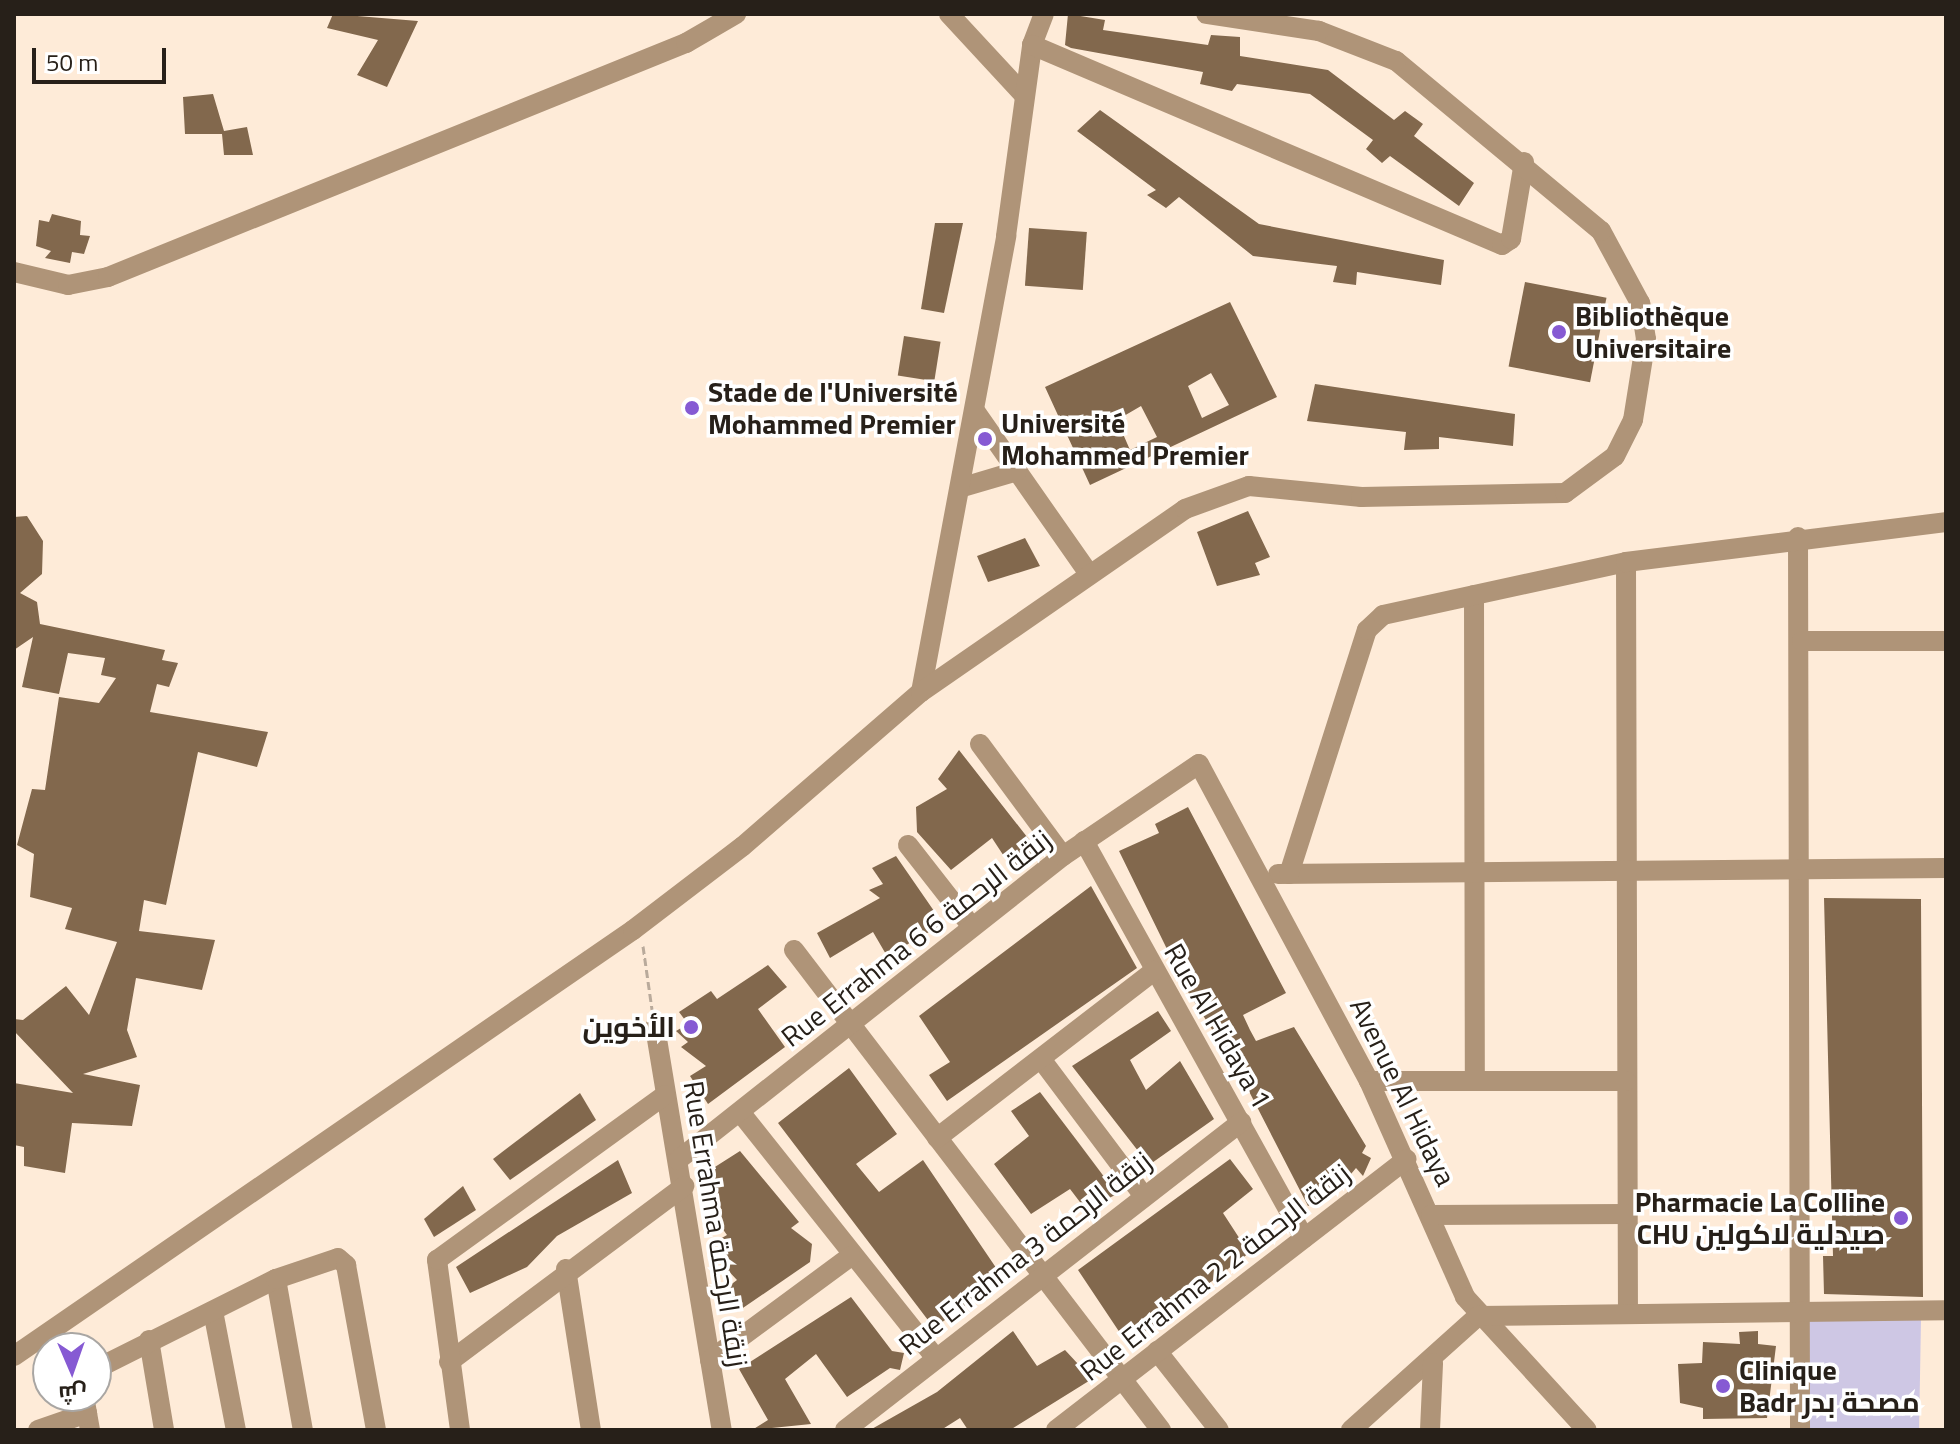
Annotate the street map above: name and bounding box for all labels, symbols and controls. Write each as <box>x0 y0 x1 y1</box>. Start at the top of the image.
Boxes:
scale bar <box>36 32 170 82</box>
text: 50 m <box>46 44 98 80</box>
place label: Bibliothèque Universitaire <box>1575 299 1731 365</box>
marker: Bibliothèque Universitaire <box>1550 323 1568 341</box>
place label: Stade de l'Université Mohammed Premier <box>708 375 958 441</box>
marker: Stade de l'Université Mohammed Premier <box>683 399 701 417</box>
place label: Université Mohammed Premier <box>1001 406 1249 472</box>
marker: Université Mohammed Premier <box>976 430 994 448</box>
street label: Rue Errahma 6 6 زنقة الرحمة <box>775 822 1057 1054</box>
street label: Rue Al Hidaya 1 <box>1157 938 1279 1114</box>
street label: Avenue Al Hidaya <box>1343 993 1463 1191</box>
place label: الأخوين <box>583 1010 675 1044</box>
marker: الأخوين <box>682 1018 700 1036</box>
street label: Rue Errahma زنقة الرحمة <box>677 1079 755 1369</box>
street label: Rue Errahma 3 زنقة الرحمة <box>892 1144 1158 1362</box>
street label: Rue Errahma 2 2 زنقة الرحمة <box>1074 1156 1356 1388</box>
place label: Pharmacie La Colline CHU صيدلية لاكولين <box>1635 1185 1885 1251</box>
marker: Pharmacie La Colline CHU صيدلية لاكولين <box>1892 1209 1910 1227</box>
north arrow <box>32 1332 112 1412</box>
place label: Clinique Badr مصحة بدر <box>1739 1353 1920 1419</box>
text: ش <box>58 1377 87 1411</box>
marker: Clinique Badr مصحة بدر <box>1714 1377 1732 1395</box>

